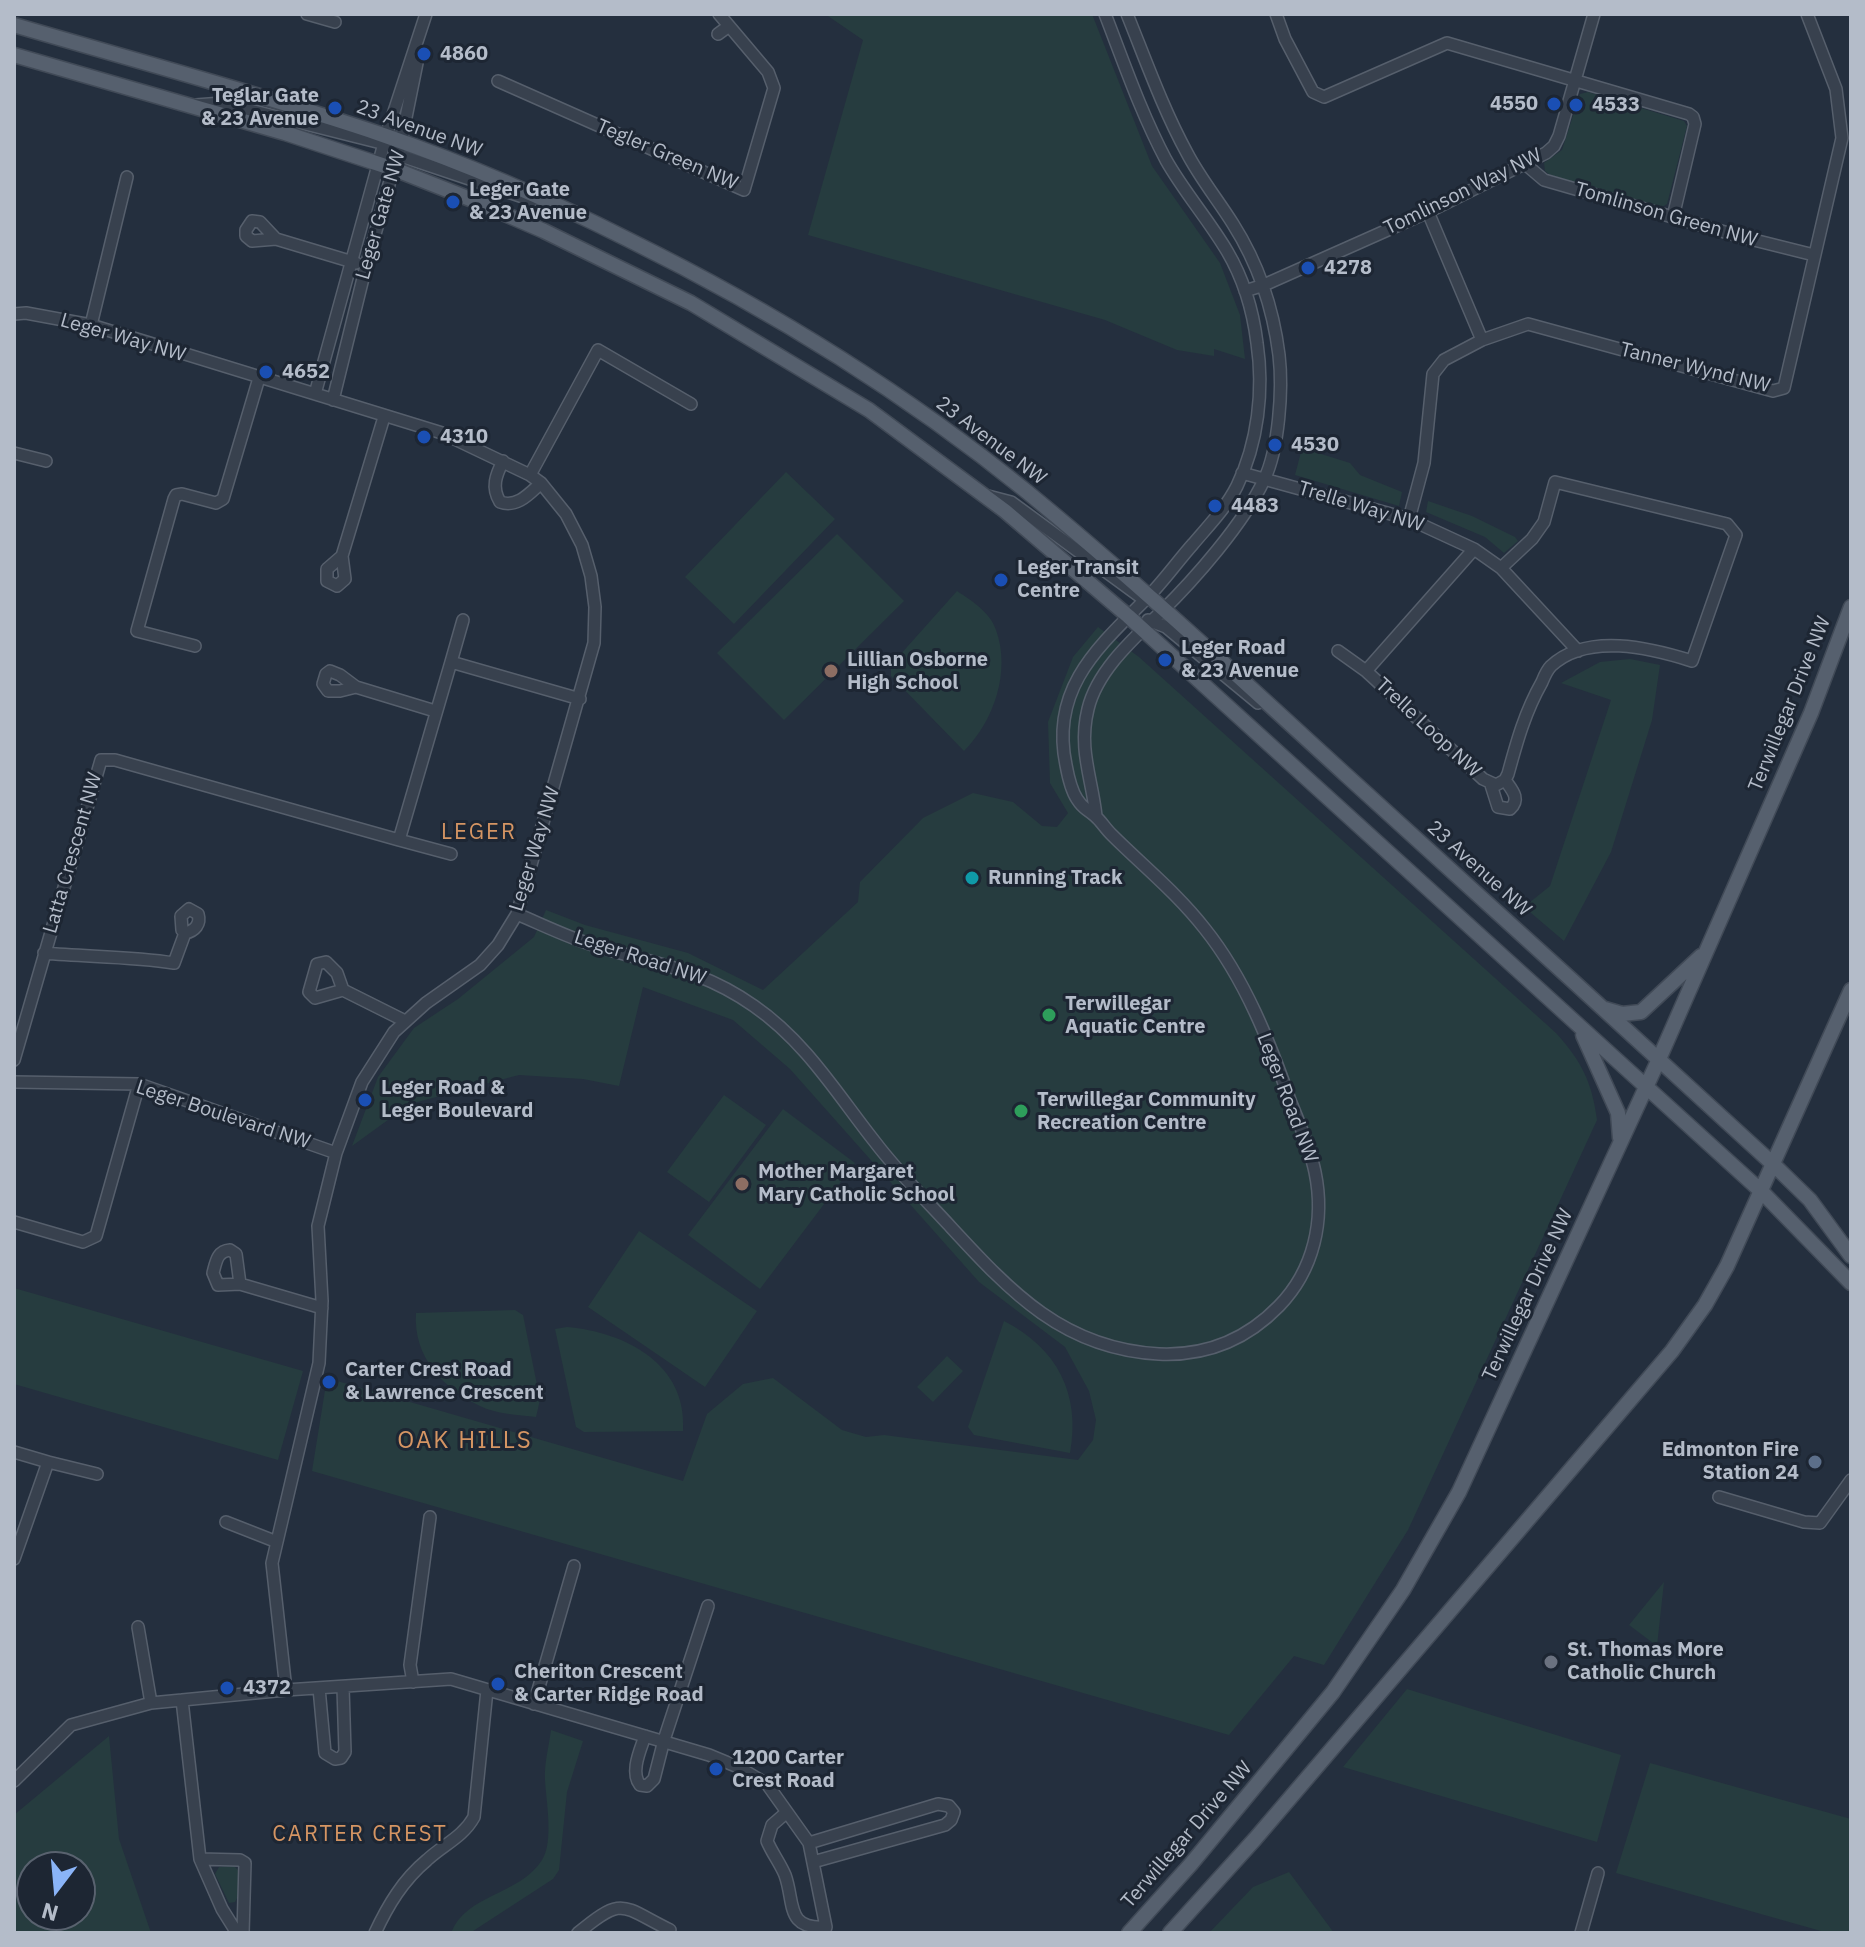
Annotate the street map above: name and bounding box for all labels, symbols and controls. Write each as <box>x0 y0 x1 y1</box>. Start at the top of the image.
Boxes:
place label: 4860 <box>440 42 488 66</box>
marker: 4860 <box>415 45 433 63</box>
place label: Teglar Gate & 23 Avenue <box>201 84 319 131</box>
place label: 4550 <box>1490 92 1538 116</box>
place label: 4533 <box>1592 93 1640 117</box>
street label: 23 Avenue NW <box>353 95 485 163</box>
marker: 4550 <box>1545 95 1563 113</box>
marker: 4533 <box>1567 96 1585 114</box>
marker: Teglar Gate & 23 Avenue <box>326 99 344 117</box>
street label: Tegler Green NW <box>593 114 741 196</box>
street label: Tomlinson Way NW <box>1380 143 1546 241</box>
street label: Leger Gate NW <box>351 148 411 282</box>
street label: Tomlinson Green NW <box>1572 177 1760 253</box>
place label: Leger Gate & 23 Avenue <box>469 178 587 225</box>
marker: Leger Gate & 23 Avenue <box>444 193 462 211</box>
place label: 4278 <box>1324 256 1372 280</box>
marker: 4278 <box>1299 259 1317 277</box>
street label: Leger Way NW <box>58 309 188 367</box>
street label: Tanner Wynd NW <box>1617 338 1773 398</box>
place label: 4652 <box>282 360 330 384</box>
marker: 4652 <box>257 363 275 381</box>
street label: 23 Avenue NW <box>931 392 1051 490</box>
place label: 4310 <box>440 425 488 449</box>
marker: 4310 <box>415 428 433 446</box>
place label: 4530 <box>1291 433 1339 457</box>
marker: 4530 <box>1266 436 1284 454</box>
street label: Trelle Way NW <box>1295 477 1427 537</box>
place label: 4483 <box>1231 494 1279 518</box>
marker: 4483 <box>1206 497 1224 515</box>
place label: Leger Transit Centre <box>1017 556 1139 603</box>
marker: Leger Transit Centre <box>992 571 1010 589</box>
street label: Terwillegar Drive NW <box>1744 613 1836 795</box>
place label: Leger Road & 23 Avenue <box>1181 636 1299 683</box>
place label: Lillian Osborne High School <box>847 648 988 695</box>
marker: Leger Road & 23 Avenue <box>1156 651 1174 669</box>
marker: Lillian Osborne High School <box>822 662 840 680</box>
street label: Trelle Loop NW <box>1370 673 1486 783</box>
street label: Latta Crescent NW <box>39 770 107 936</box>
street label: Leger Way NW <box>505 784 565 914</box>
street label: 23 Avenue NW <box>1422 816 1536 922</box>
district label: LEGER <box>441 820 517 846</box>
place label: Running Track <box>988 866 1122 890</box>
marker: Running Track <box>963 869 981 887</box>
street label: Leger Road NW <box>571 925 709 991</box>
place label: Terwillegar Aquatic Centre <box>1065 992 1206 1039</box>
marker: Terwillegar Aquatic Centre <box>1040 1006 1058 1024</box>
street label: Leger Road NW <box>1251 1030 1323 1166</box>
street label: Leger Boulevard NW <box>133 1075 313 1155</box>
place label: Leger Road & Leger Boulevard <box>381 1076 533 1123</box>
place label: Terwillegar Community Recreation Centre <box>1037 1088 1256 1135</box>
marker: Leger Road & Leger Boulevard <box>356 1091 374 1109</box>
marker: Terwillegar Community Recreation Centre <box>1012 1102 1030 1120</box>
place label: Mother Margaret Mary Catholic School <box>758 1160 955 1207</box>
marker: Mother Margaret Mary Catholic School <box>733 1175 751 1193</box>
street label: Terwillegar Drive NW <box>1478 1205 1578 1385</box>
place label: Carter Crest Road & Lawrence Crescent <box>345 1358 544 1405</box>
marker: Carter Crest Road & Lawrence Crescent <box>320 1373 338 1391</box>
district label: OAK HILLS <box>397 1427 533 1455</box>
place label: Edmonton Fire Station 24 <box>1662 1438 1799 1485</box>
marker: Edmonton Fire Station 24 <box>1806 1453 1824 1471</box>
place label: St. Thomas More Catholic Church <box>1567 1638 1724 1685</box>
marker: St. Thomas More Catholic Church <box>1542 1653 1560 1671</box>
place label: Cheriton Crescent & Carter Ridge Road <box>514 1660 704 1707</box>
marker: Cheriton Crescent & Carter Ridge Road <box>489 1675 507 1693</box>
place label: 4372 <box>243 1676 291 1700</box>
marker: 4372 <box>218 1679 236 1697</box>
place label: 1200 Carter Crest Road <box>732 1746 844 1793</box>
street label: Terwillegar Drive NW <box>1117 1757 1257 1913</box>
marker: 1200 Carter Crest Road <box>707 1760 725 1778</box>
district label: CARTER CREST <box>272 1822 448 1848</box>
north arrow <box>16 1851 96 1931</box>
text: N <box>38 1896 61 1929</box>

